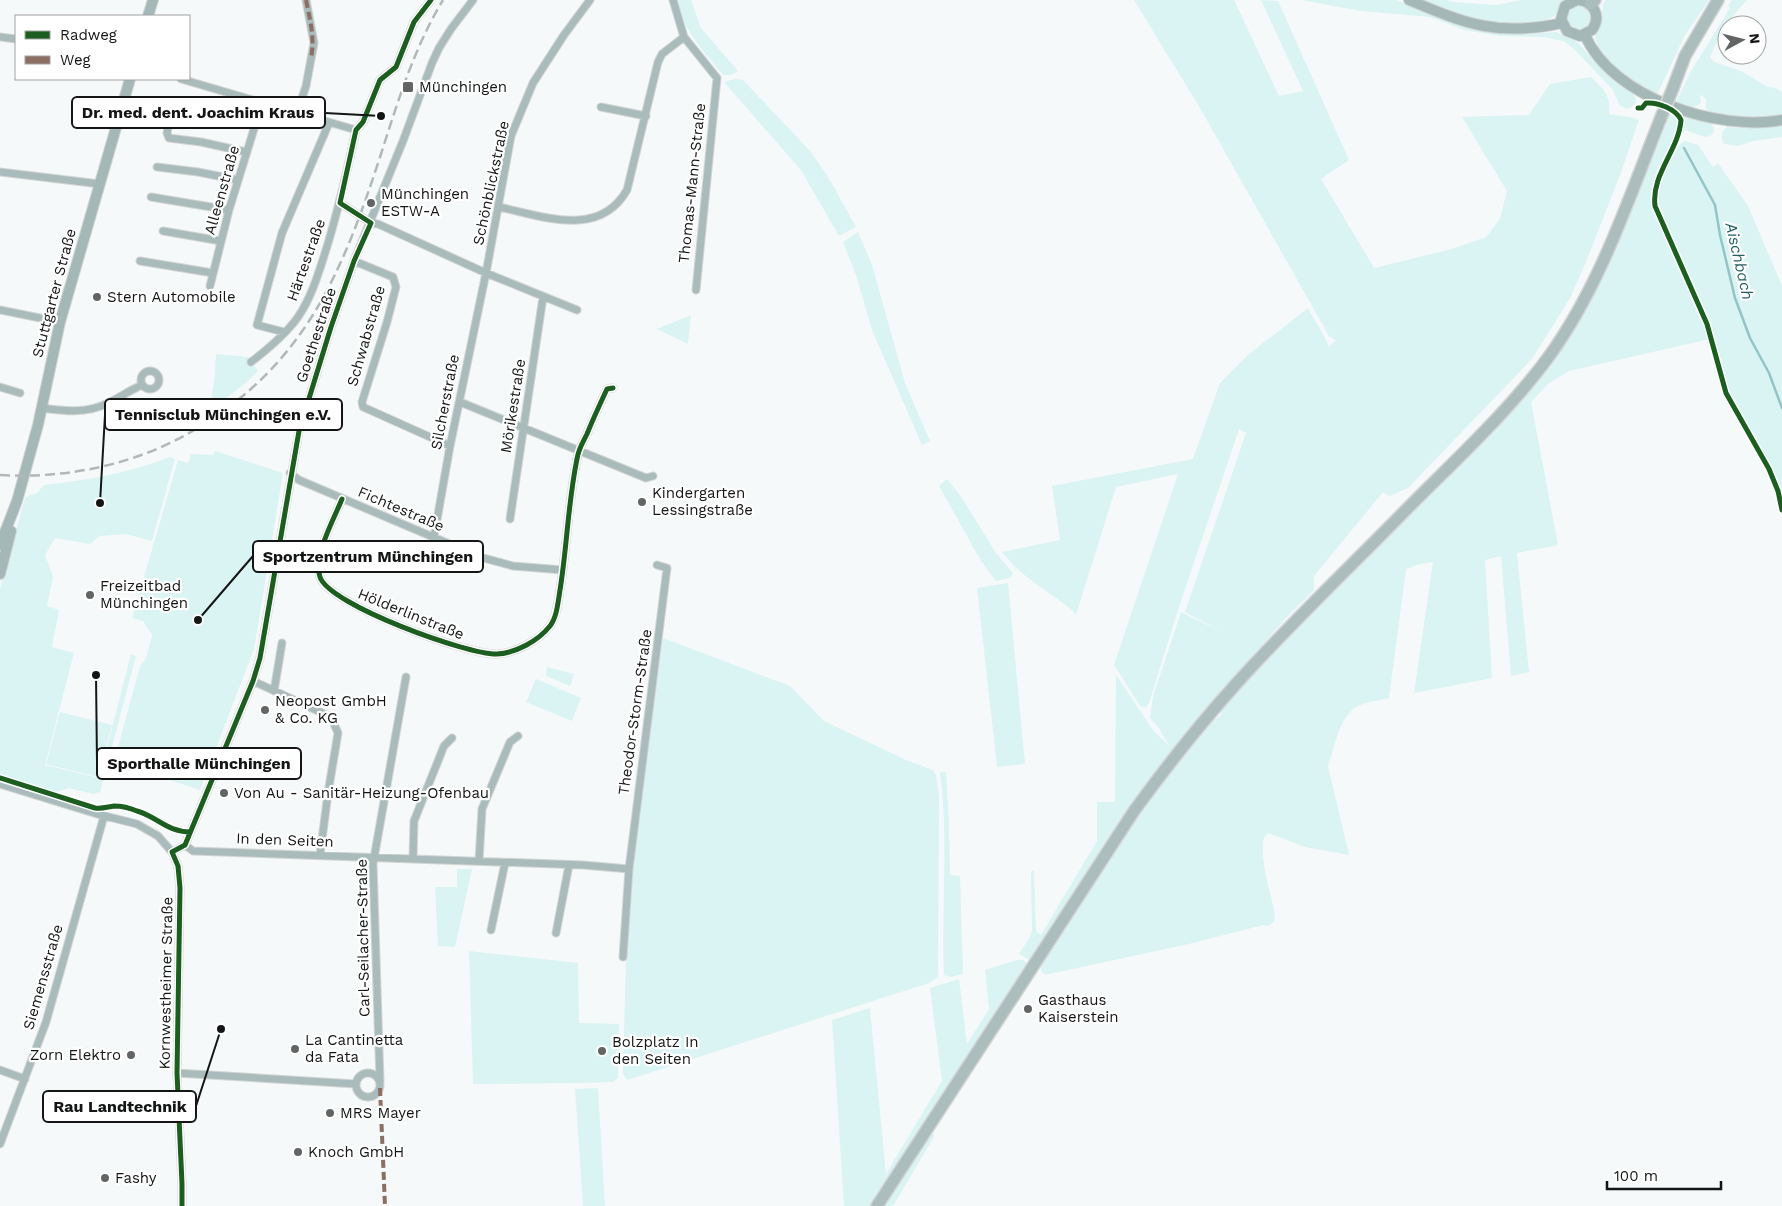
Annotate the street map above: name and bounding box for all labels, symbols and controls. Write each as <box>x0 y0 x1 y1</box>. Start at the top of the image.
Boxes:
legend <box>15 15 190 80</box>
north arrow <box>1717 15 1767 65</box>
text: Radweg <box>60 26 117 44</box>
text: N <box>1746 32 1763 45</box>
text: Weg <box>60 51 91 69</box>
place label: Münchingen <box>419 78 507 96</box>
marker: Münchingen <box>401 80 415 94</box>
callout: Dr. med. dent. Joachim Kraus <box>72 97 325 128</box>
street label: Thomas-Mann-Straße <box>675 102 709 264</box>
text: Dr. med. dent. Joachim Kraus <box>82 103 315 122</box>
street label: Schönblickstraße <box>469 119 513 247</box>
street label: Alleenstraße <box>201 143 243 237</box>
place label: Münchingen ESTW-A <box>381 185 469 220</box>
marker: Münchingen ESTW-A <box>365 197 377 209</box>
street label: Härtestraße <box>283 216 329 304</box>
water label: Aischbach <box>1721 220 1758 302</box>
street label: Stuttgarter Straße <box>28 226 80 360</box>
street label: Schwabstraße <box>343 284 389 388</box>
street label: Goethestraße <box>292 285 340 385</box>
place label: Stern Automobile <box>107 288 236 306</box>
marker: Stern Automobile <box>91 291 103 303</box>
street label: Silcherstraße <box>427 353 463 451</box>
street label: Mörikestraße <box>497 358 529 454</box>
callout: Tennisclub Münchingen e.V. <box>105 399 342 430</box>
text: Tennisclub Münchingen e.V. <box>115 405 331 424</box>
street label: Fichtestraße <box>355 483 447 535</box>
place label: Kindergarten Lessingstraße <box>652 484 753 519</box>
marker: Kindergarten Lessingstraße <box>636 496 648 508</box>
callout: Sportzentrum Münchingen <box>253 541 483 572</box>
text: Sportzentrum Münchingen <box>263 547 473 566</box>
place label: Freizeitbad Münchingen <box>100 577 188 612</box>
street label: Hölderlinstraße <box>355 584 467 644</box>
marker: Freizeitbad Münchingen <box>84 589 96 601</box>
street label: Theodor-Storm-Straße <box>614 628 656 796</box>
place label: Neopost GmbH & Co. KG <box>275 692 387 727</box>
marker: Neopost GmbH & Co. KG <box>259 704 271 716</box>
callout: Sporthalle Münchingen <box>97 748 301 779</box>
text: Sporthalle Münchingen <box>107 754 291 773</box>
place label: Von Au - Sanitär-Heizung-Ofenbau <box>234 784 489 802</box>
marker: Von Au - Sanitär-Heizung-Ofenbau <box>218 787 230 799</box>
street label: In den Seiten <box>236 829 334 851</box>
street label: Carl-Seilacher-Straße <box>353 859 373 1017</box>
street label: Kornwestheimer Straße <box>155 897 177 1069</box>
street label: Siemensstraße <box>19 922 67 1032</box>
place label: Gasthaus Kaiserstein <box>1038 991 1119 1026</box>
marker: Gasthaus Kaiserstein <box>1022 1003 1034 1015</box>
place label: La Cantinetta da Fata <box>305 1031 404 1066</box>
place label: Bolzplatz In den Seiten <box>612 1033 699 1068</box>
marker: La Cantinetta da Fata <box>289 1043 301 1055</box>
marker: Bolzplatz In den Seiten <box>596 1045 608 1057</box>
place label: Zorn Elektro <box>30 1046 121 1064</box>
marker: Zorn Elektro <box>125 1049 137 1061</box>
callout: Rau Landtechnik <box>43 1091 196 1122</box>
text: Rau Landtechnik <box>53 1097 187 1116</box>
place label: MRS Mayer <box>340 1104 421 1122</box>
marker: MRS Mayer <box>324 1107 336 1119</box>
place label: Knoch GmbH <box>308 1143 404 1161</box>
marker: Knoch GmbH <box>292 1146 304 1158</box>
scale bar <box>1607 1158 1721 1190</box>
text: 100 m <box>1614 1167 1658 1185</box>
place label: Fashy <box>115 1169 157 1187</box>
marker: Fashy <box>99 1172 111 1184</box>

